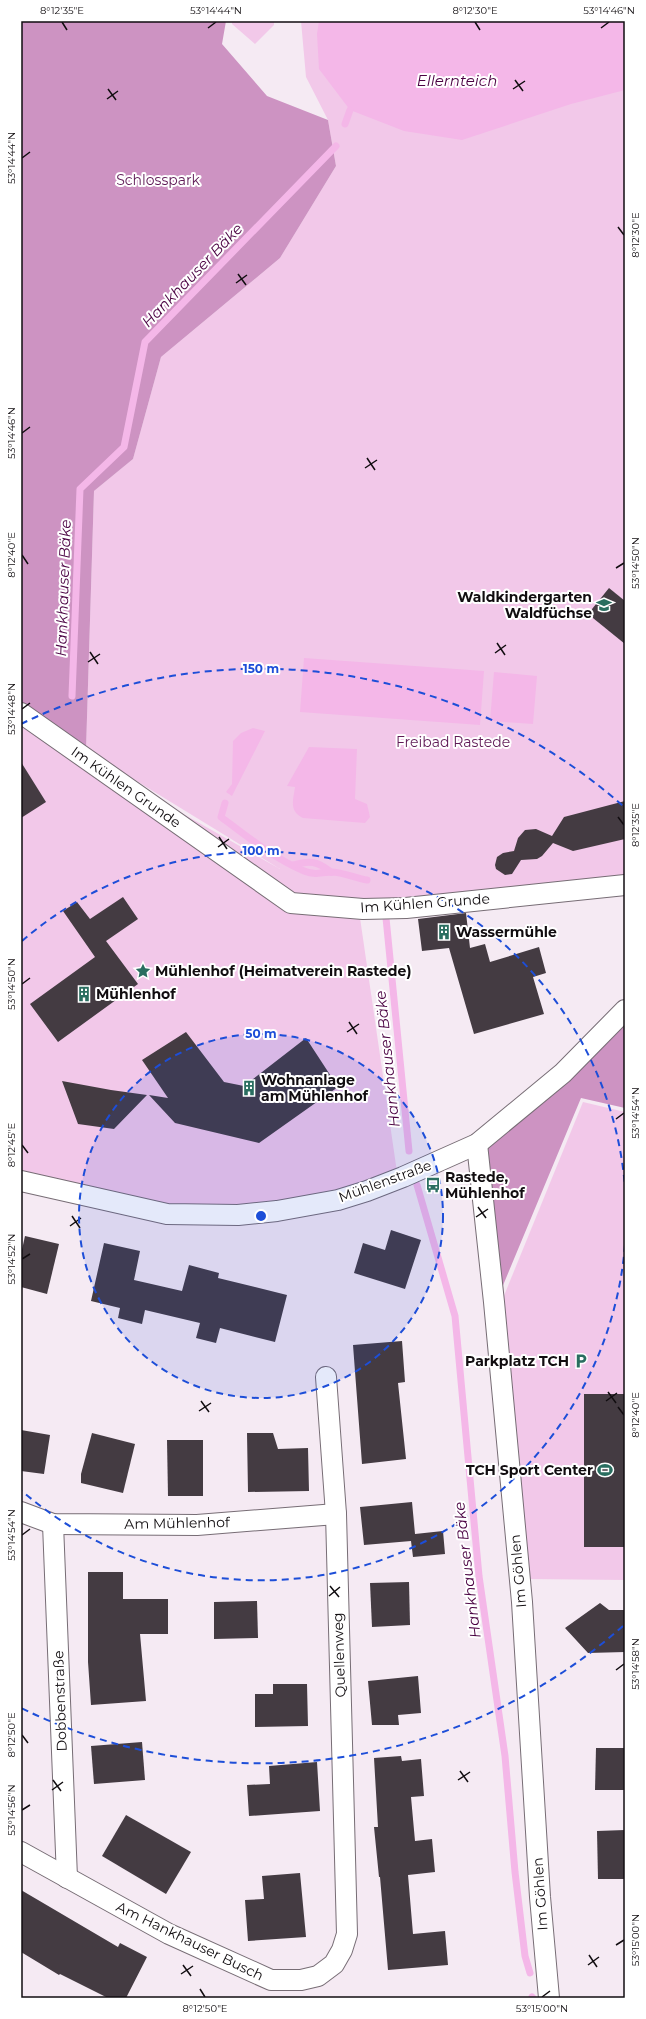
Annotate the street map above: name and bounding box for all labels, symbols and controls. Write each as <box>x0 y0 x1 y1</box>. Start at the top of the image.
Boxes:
text: 8°12'35"E <box>40 4 84 17</box>
text: 53°14'44"N <box>190 4 242 17</box>
text: 8°12'30"E <box>452 4 498 17</box>
text: 53°14'46"N <box>583 4 635 17</box>
water label: Ellernteich <box>417 71 497 90</box>
text: 53°14'44"N <box>5 132 18 184</box>
park label: Schlosspark <box>116 171 200 189</box>
text: 8°12'30"E <box>629 212 642 258</box>
water label: Hankhauser Bäke <box>137 219 247 331</box>
text: 53°14'46"N <box>5 407 18 459</box>
water label: Hankhauser Bäke <box>51 519 75 657</box>
text: 8°12'40"E <box>5 532 18 578</box>
text: 53°14'50"N <box>629 537 642 589</box>
place label: Waldkindergarten Waldfüchse <box>457 588 592 622</box>
school or university icon: Waldkindergarten Waldfüchse <box>595 596 613 614</box>
text: 150 m <box>243 661 279 676</box>
text: 53°14'48"N <box>5 683 18 735</box>
park label: Freibad Rastede <box>396 733 510 751</box>
street label: Im Kühlen Grunde <box>68 742 184 832</box>
text: 8°12'35"E <box>629 803 642 847</box>
text: 100 m <box>243 843 279 858</box>
street label: Im Kühlen Grunde <box>360 889 490 917</box>
building icon: Wassermühle <box>435 923 453 941</box>
place label: Wassermühle <box>456 923 557 941</box>
text: 53°14'50"N <box>5 958 18 1010</box>
place icon: Mühlenhof (Heimatverein Rastede) <box>134 962 152 980</box>
place label: Mühlenhof (Heimatverein Rastede) <box>155 962 411 980</box>
building icon: Mühlenhof <box>75 985 93 1003</box>
place label: Mühlenhof <box>96 985 176 1003</box>
water label: Hankhauser Bäke <box>370 990 404 1128</box>
text: 50 m <box>245 1026 277 1041</box>
place label: Wohnanlage am Mühlenhof <box>261 1071 369 1105</box>
building icon: Wohnanlage am Mühlenhof <box>240 1079 258 1097</box>
text: 53°14'54"N <box>629 1087 642 1139</box>
text: 8°12'45"E <box>5 1122 18 1167</box>
street label: Mühlenstraße <box>336 1156 434 1206</box>
place label: Rastede, Mühlenhof <box>445 1168 525 1202</box>
bus stop icon: Rastede, Mühlenhof <box>424 1176 442 1194</box>
centre of rings <box>254 1209 268 1223</box>
text: 53°14'52"N <box>5 1234 18 1284</box>
place label: Parkplatz TCH <box>465 1352 569 1370</box>
parking icon: Parkplatz TCH <box>572 1352 590 1370</box>
text: 8°12'40"E <box>629 1392 642 1438</box>
place label: TCH Sport Center <box>466 1461 593 1479</box>
sports icon: TCH Sport Center <box>596 1461 614 1479</box>
water label: Hankhauser Bäke <box>449 1501 485 1639</box>
text: 53°14'54"N <box>5 1509 18 1561</box>
street label: Am Mühlenhof <box>124 1513 231 1533</box>
street label: Im Göhlen <box>506 1534 530 1608</box>
street label: Quellenweg <box>329 1612 349 1698</box>
text: 53°14'58"N <box>629 1638 642 1690</box>
street label: Dobbenstraße <box>49 1650 71 1752</box>
text: 8°12'50"E <box>5 1712 18 1758</box>
text: 53°14'56"N <box>5 1784 18 1836</box>
street label: Im Göhlen <box>528 1857 552 1931</box>
street label: Am Hankhauser Busch <box>113 1897 267 1985</box>
text: 53°15'00"N <box>629 1914 642 1966</box>
text: 8°12'50"E <box>182 2002 228 2015</box>
text: 53°15'00"N <box>516 2002 568 2015</box>

